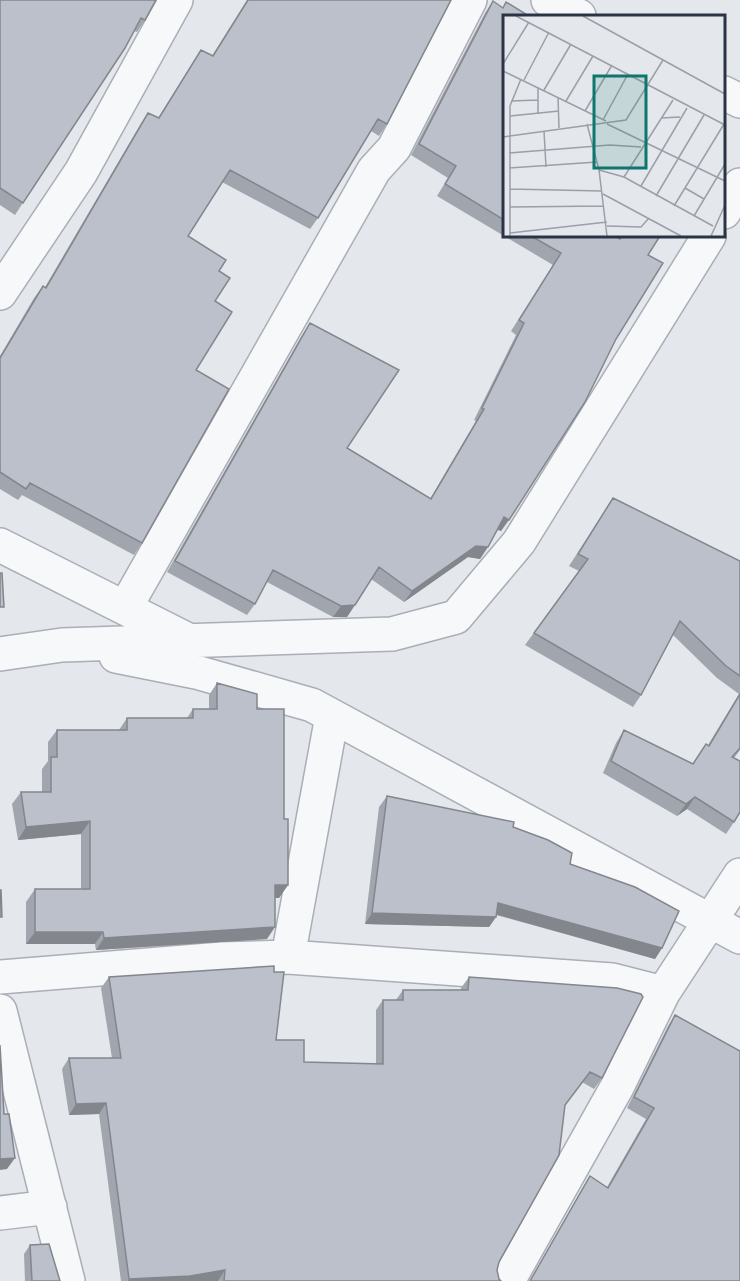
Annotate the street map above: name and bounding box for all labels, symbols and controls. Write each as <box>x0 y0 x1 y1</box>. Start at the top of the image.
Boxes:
inset map <box>503 15 725 237</box>

